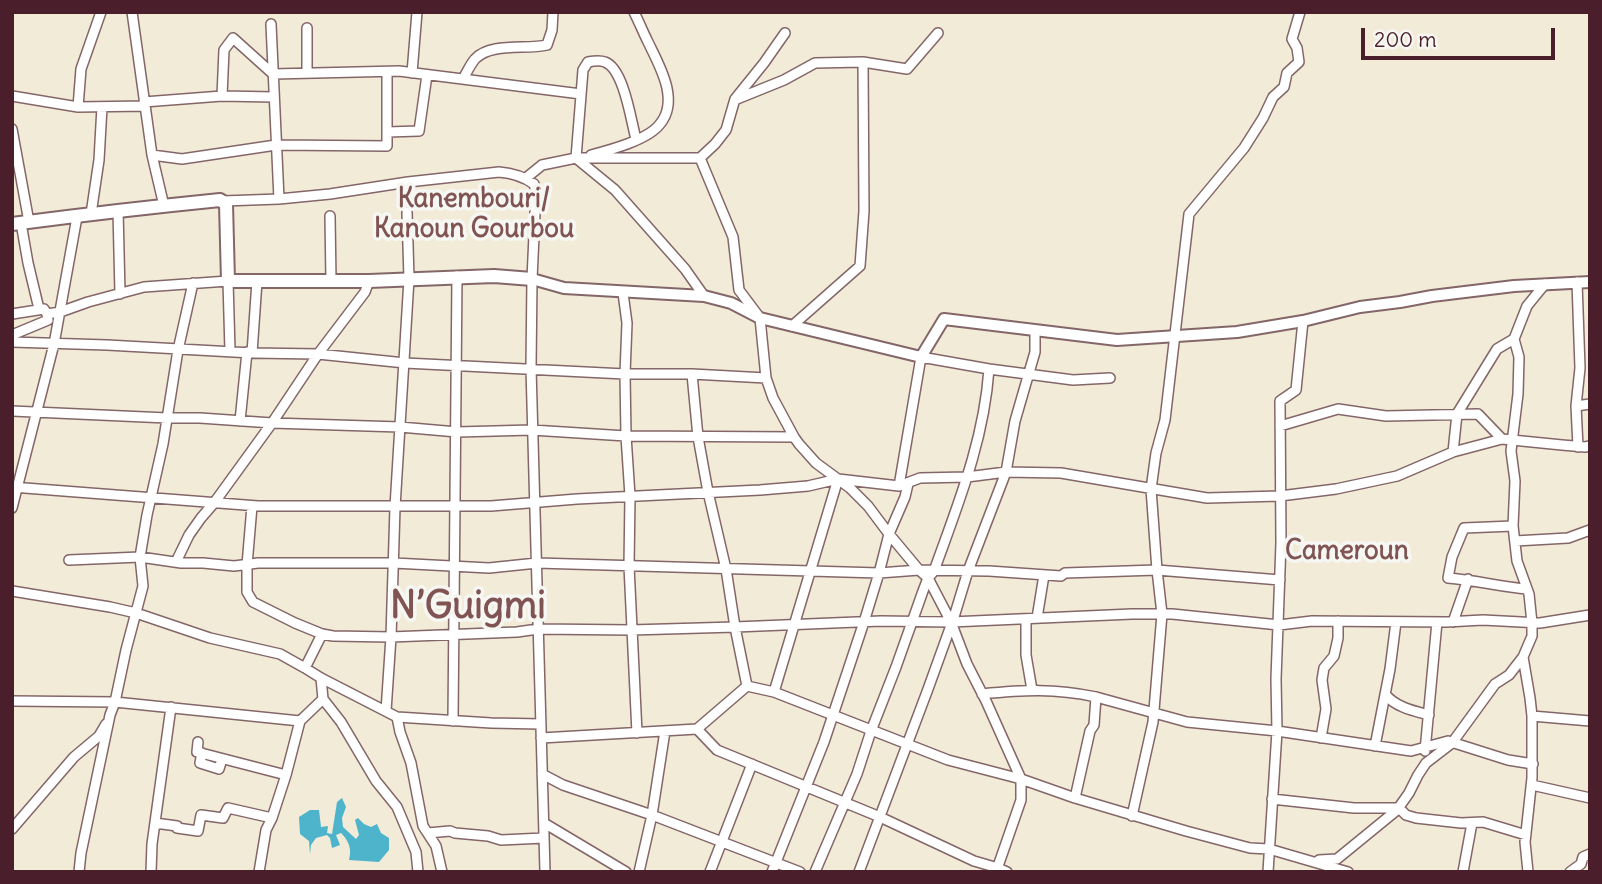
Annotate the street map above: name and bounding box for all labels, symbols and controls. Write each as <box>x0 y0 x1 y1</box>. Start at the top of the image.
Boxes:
scale bar <box>1364 14 1558 58</box>
text: 200 m <box>1374 26 1437 53</box>
district label: Kanembouri/ Kanoun Gourbou <box>374 184 574 246</box>
district label: Cameroun <box>1285 536 1409 568</box>
district label: N’Guigmi <box>390 584 546 630</box>

